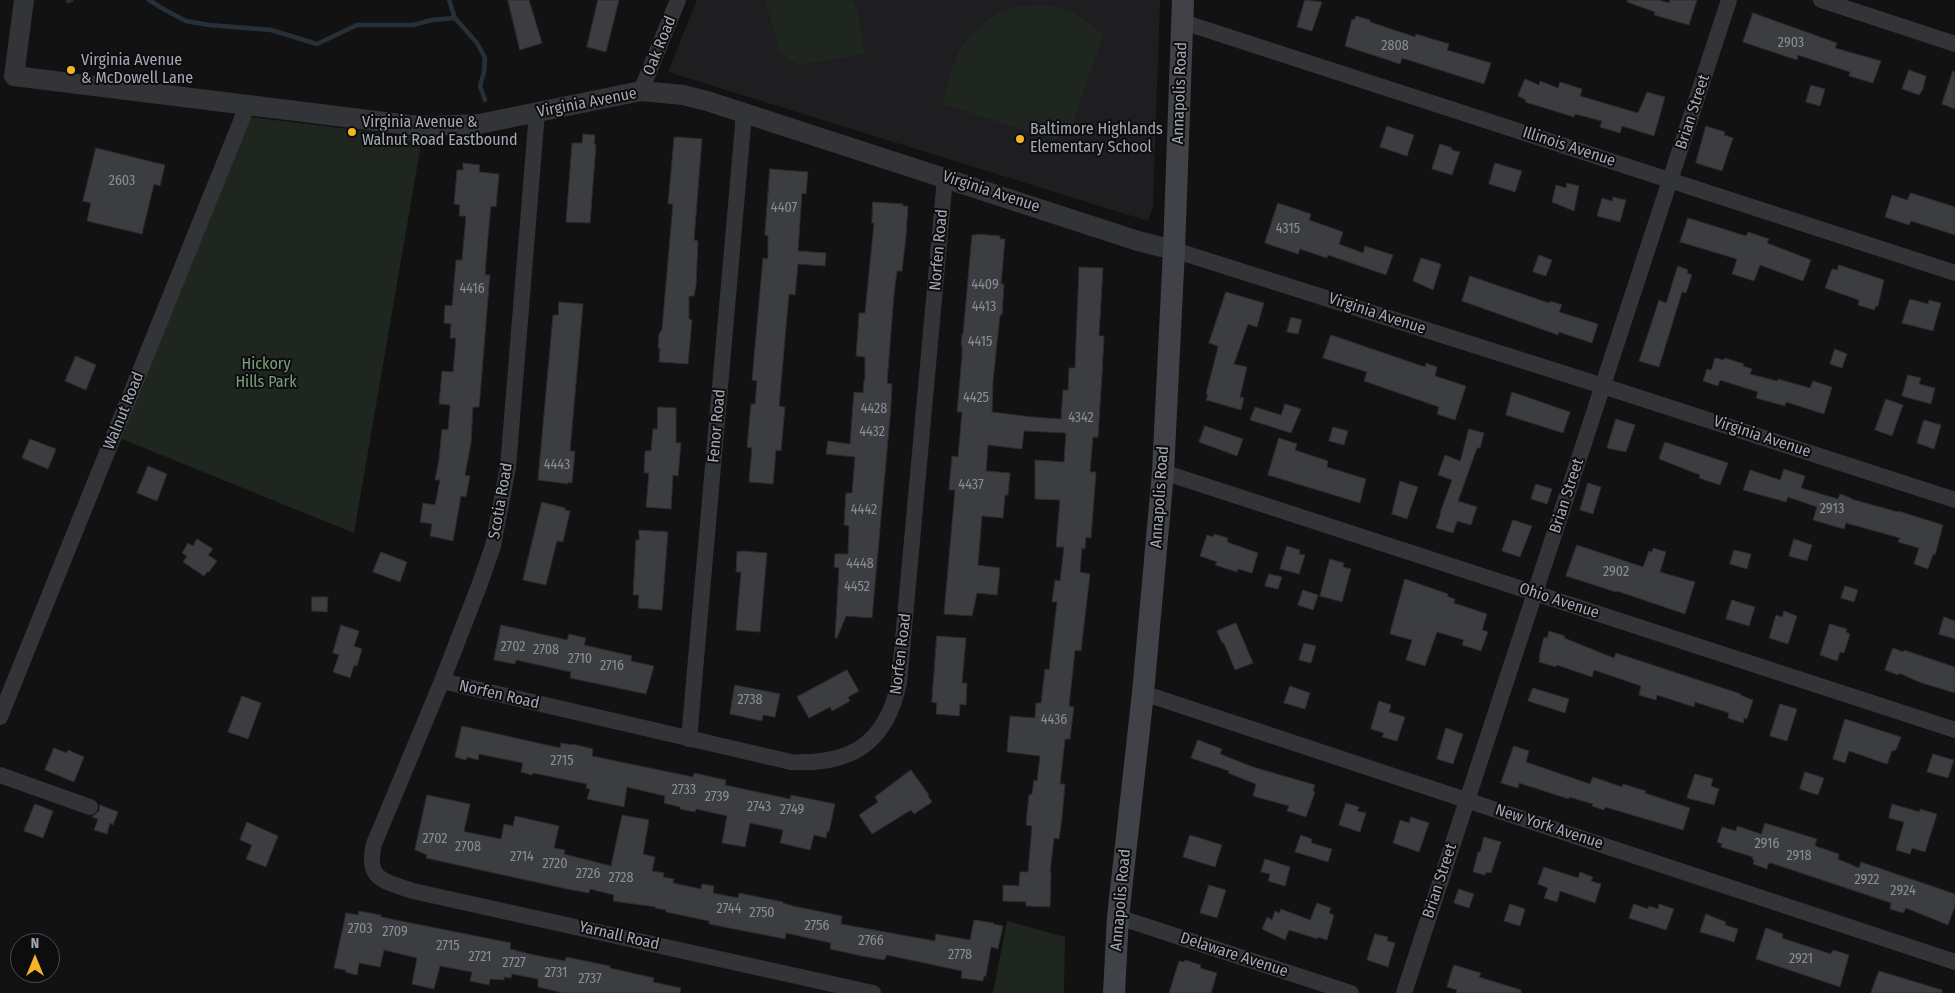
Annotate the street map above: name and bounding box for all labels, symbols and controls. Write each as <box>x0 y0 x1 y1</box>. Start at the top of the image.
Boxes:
street label: Oak Road <box>639 14 681 78</box>
house number: 2903 <box>1778 35 1804 51</box>
house number: 2808 <box>1381 38 1409 54</box>
street label: Annapolis Road <box>1169 42 1191 144</box>
place label: Virginia Avenue & McDowell Lane <box>81 51 193 89</box>
marker: Virginia Avenue & McDowell Lane <box>65 64 77 76</box>
street label: Brian Street <box>1672 72 1714 152</box>
street label: Virginia Avenue <box>535 84 639 122</box>
place label: Virginia Avenue & Walnut Road Eastbound <box>362 113 518 151</box>
place label: Baltimore Highlands Elementary School <box>1030 120 1163 158</box>
street label: Illinois Avenue <box>1520 123 1618 171</box>
marker: Virginia Avenue & Walnut Road Eastbound <box>346 126 358 138</box>
marker: Baltimore Highlands Elementary School <box>1014 133 1026 145</box>
street label: Virginia Avenue <box>940 167 1042 217</box>
house number: 2603 <box>109 173 135 189</box>
house number: 4407 <box>771 200 797 216</box>
street label: Norfen Road <box>926 208 952 292</box>
house number: 4315 <box>1276 221 1300 237</box>
house number: 4409 <box>971 277 999 293</box>
house number: 4416 <box>459 281 485 297</box>
street label: Virginia Avenue <box>1326 289 1428 339</box>
house number: 4413 <box>972 299 996 315</box>
house number: 4415 <box>968 334 992 350</box>
park label: Hickory Hills Park <box>235 355 297 393</box>
street label: Walnut Road <box>100 369 148 453</box>
street label: Fenor Road <box>704 388 730 464</box>
house number: 4425 <box>963 390 989 406</box>
house number: 4428 <box>861 401 887 417</box>
house number: 4342 <box>1068 410 1094 426</box>
street label: Virginia Avenue <box>1711 412 1813 462</box>
house number: 4432 <box>859 424 885 440</box>
street label: Annapolis Road <box>1147 445 1173 549</box>
street label: Brian Street <box>1546 456 1588 536</box>
house number: 4443 <box>544 457 570 473</box>
street label: Scotia Road <box>485 461 517 541</box>
house number: 4437 <box>958 477 984 493</box>
house number: 2913 <box>1820 501 1844 517</box>
house number: 4442 <box>851 502 877 518</box>
house number: 4448 <box>846 556 874 572</box>
house number: 2902 <box>1603 564 1629 580</box>
house number: 4452 <box>844 579 870 595</box>
street label: Ohio Avenue <box>1517 579 1601 623</box>
street label: Norfen Road <box>886 612 916 696</box>
house number: 2702 <box>501 639 525 655</box>
house number: 2708 <box>533 642 559 658</box>
house number: 2710 <box>568 651 592 667</box>
house number: 2716 <box>600 658 624 674</box>
street label: Norfen Road <box>457 676 541 714</box>
house number: 2738 <box>738 692 762 708</box>
house number: 4436 <box>1041 712 1067 728</box>
house number: 2715 <box>550 753 574 769</box>
house number: 2733 <box>672 782 696 798</box>
house number: 2739 <box>705 789 729 805</box>
house number: 2743 <box>747 799 771 815</box>
street label: New York Avenue <box>1493 801 1605 853</box>
house number: 2749 <box>780 802 804 818</box>
house number: 2702 <box>423 831 447 847</box>
house number: 2916 <box>1754 836 1780 852</box>
house number: 2708 <box>455 839 481 855</box>
street label: Brian Street <box>1419 841 1461 921</box>
street label: Annapolis Road <box>1107 848 1135 952</box>
house number: 2918 <box>1786 848 1812 864</box>
house number: 2714 <box>510 849 534 865</box>
house number: 2720 <box>542 856 568 872</box>
house number: 2726 <box>576 866 600 882</box>
house number: 2728 <box>609 870 633 886</box>
house number: 2922 <box>1855 872 1879 888</box>
house number: 2924 <box>1890 883 1916 899</box>
house number: 2744 <box>717 901 741 917</box>
house number: 2750 <box>749 905 775 921</box>
street label: Yarnall Road <box>577 917 661 955</box>
house number: 2756 <box>805 918 829 934</box>
house number: 2703 <box>347 921 373 937</box>
house number: 2709 <box>382 924 408 940</box>
street label: Delaware Avenue <box>1178 929 1290 981</box>
north arrow <box>10 933 60 983</box>
house number: 2766 <box>858 933 884 949</box>
text: N <box>31 935 39 952</box>
house number: 2715 <box>436 938 460 954</box>
house number: 2778 <box>948 947 972 963</box>
house number: 2721 <box>469 949 491 965</box>
house number: 2921 <box>1789 951 1813 967</box>
house number: 2727 <box>502 955 526 971</box>
house number: 2731 <box>544 965 568 981</box>
house number: 2737 <box>578 971 602 987</box>

